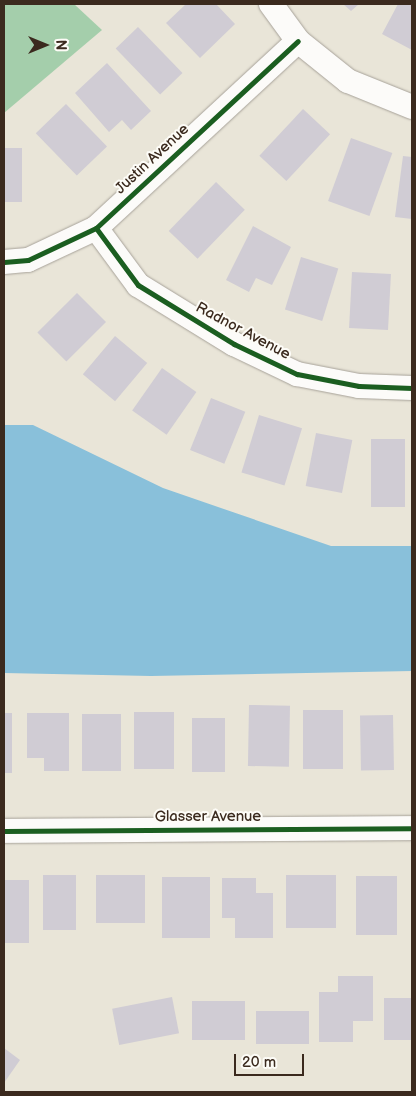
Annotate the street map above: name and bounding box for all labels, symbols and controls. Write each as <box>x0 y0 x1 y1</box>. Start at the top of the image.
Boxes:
north arrow <box>20 20 70 70</box>
text: N <box>52 40 69 50</box>
street label: Justin Avenue <box>111 120 193 198</box>
street label: Radnor Avenue <box>193 299 293 363</box>
street label: Glasser Avenue <box>155 808 261 826</box>
scale bar <box>236 1044 306 1076</box>
text: 20 m <box>242 1053 276 1072</box>

